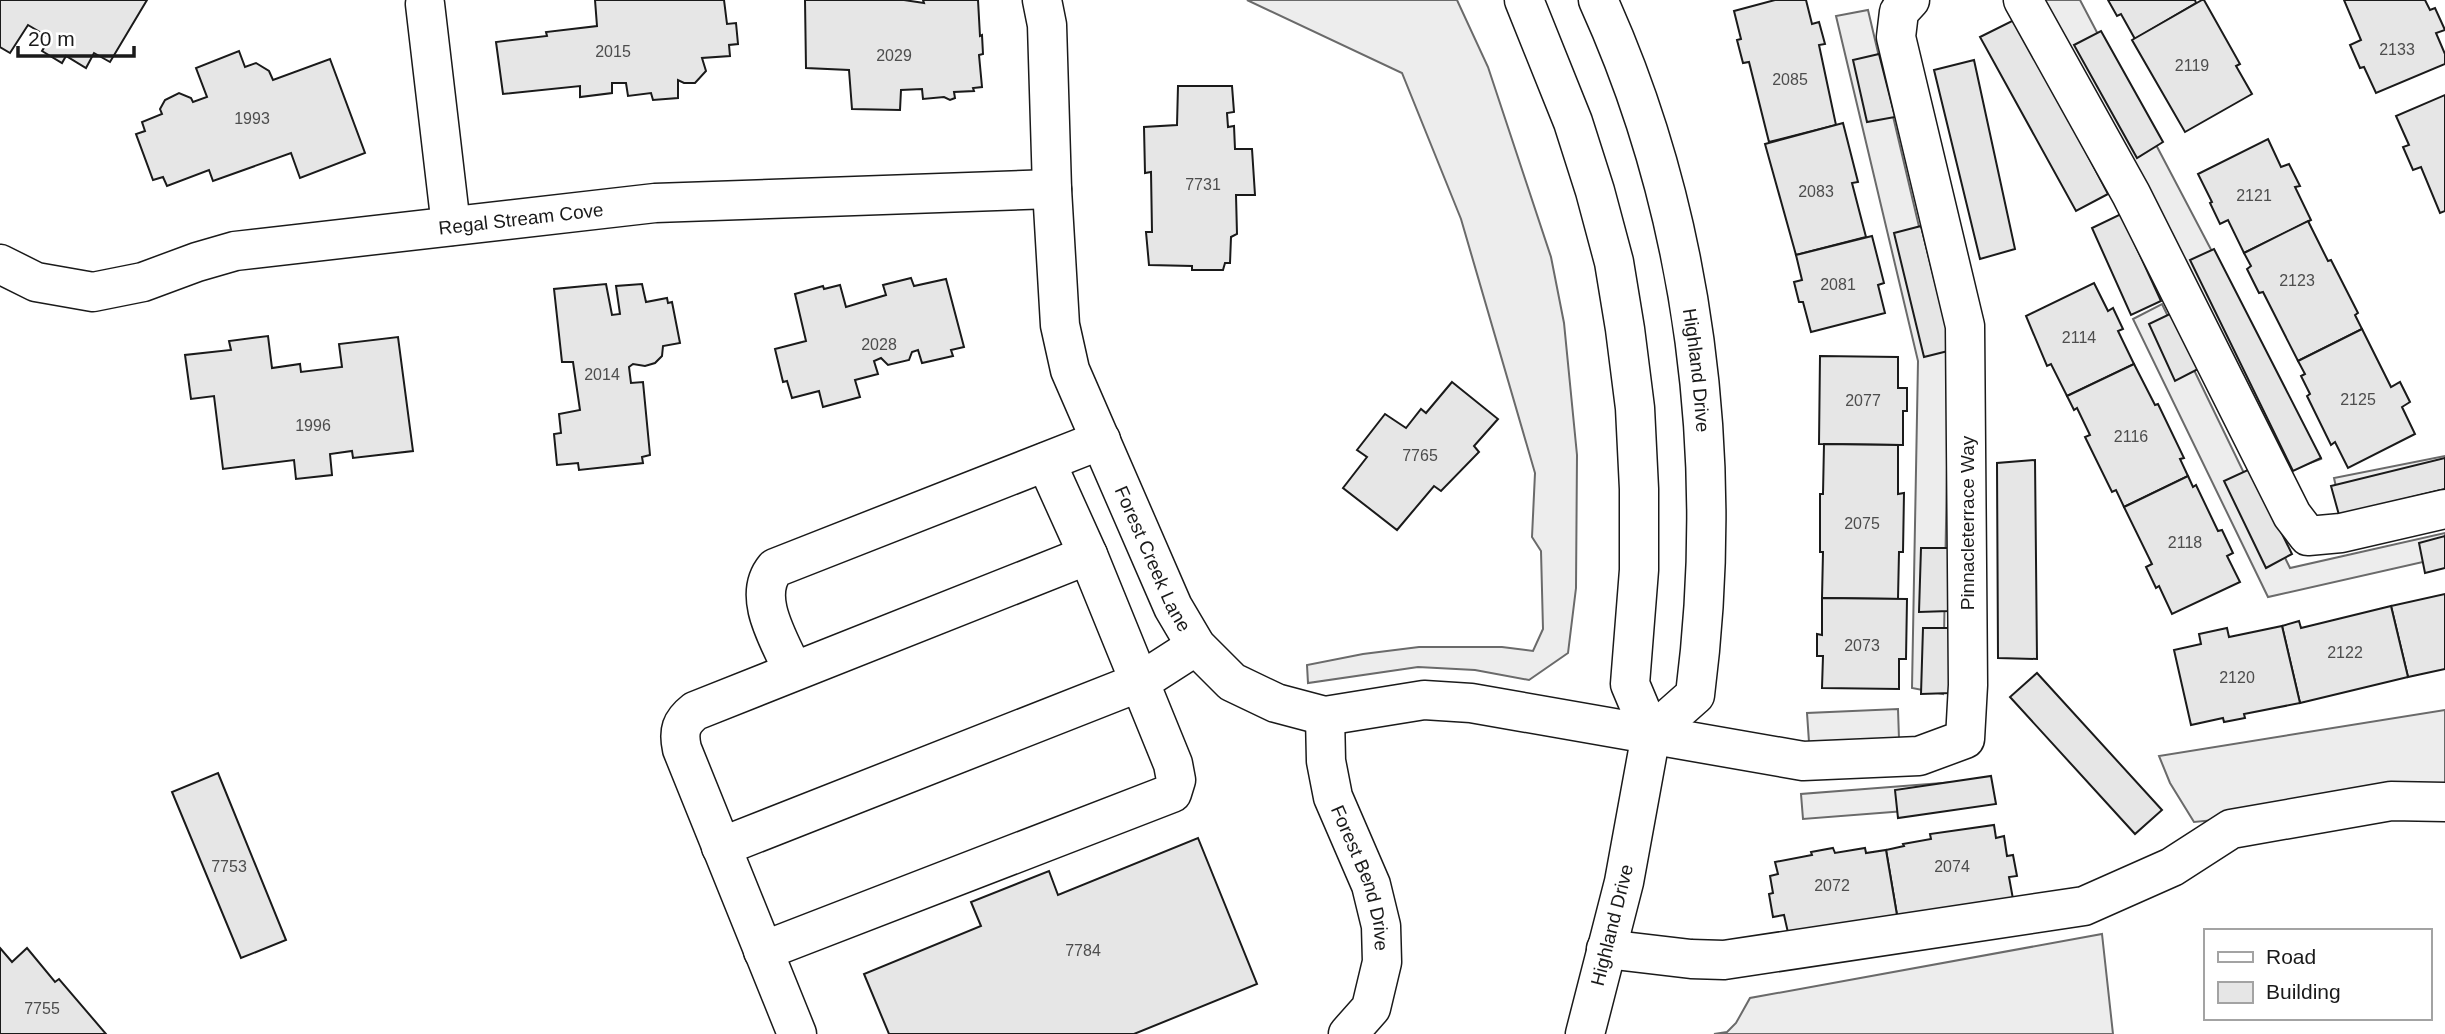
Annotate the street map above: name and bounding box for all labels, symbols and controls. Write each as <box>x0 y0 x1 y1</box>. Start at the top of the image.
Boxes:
scale bar <box>18 14 133 58</box>
text: 20 m <box>28 27 75 50</box>
house number: 2133 <box>2379 41 2415 58</box>
house number: 2015 <box>595 43 631 60</box>
house number: 2029 <box>876 47 912 64</box>
house number: 2119 <box>2175 57 2209 74</box>
house number: 2085 <box>1772 71 1808 88</box>
house number: 1993 <box>234 110 270 127</box>
house number: 7731 <box>1185 176 1221 193</box>
house number: 2083 <box>1798 183 1834 200</box>
house number: 2121 <box>2236 187 2272 204</box>
street label: Regal Stream Cove <box>437 198 605 238</box>
house number: 2123 <box>2279 272 2315 289</box>
house number: 2081 <box>1820 276 1856 293</box>
street label: Highland Drive <box>1679 307 1714 433</box>
house number: 2114 <box>2062 329 2096 346</box>
house number: 2028 <box>861 336 897 353</box>
house number: 2014 <box>584 366 620 383</box>
house number: 2125 <box>2340 391 2376 408</box>
house number: 2077 <box>1845 392 1881 409</box>
house number: 1996 <box>295 417 331 434</box>
house number: 2116 <box>2114 428 2148 445</box>
street label: Pinnacleterrace Way <box>1957 435 1978 610</box>
house number: 7765 <box>1402 447 1438 464</box>
street label: Forest Creek Lane <box>1111 483 1195 635</box>
house number: 2075 <box>1844 515 1880 532</box>
house number: 2118 <box>2168 534 2202 551</box>
house number: 2073 <box>1844 637 1880 654</box>
house number: 2122 <box>2327 644 2363 661</box>
house number: 2120 <box>2219 669 2255 686</box>
street label: Forest Bend Drive <box>1327 802 1392 951</box>
house number: 7753 <box>211 858 247 875</box>
house number: 2074 <box>1934 858 1970 875</box>
street label: Highland Drive <box>1587 862 1637 988</box>
house number: 2072 <box>1814 877 1850 894</box>
legend <box>2204 929 2431 1020</box>
house number: 7784 <box>1065 942 1101 959</box>
text: Road <box>2266 945 2316 968</box>
text: Building <box>2266 980 2341 1003</box>
house number: 7755 <box>24 1000 60 1017</box>

